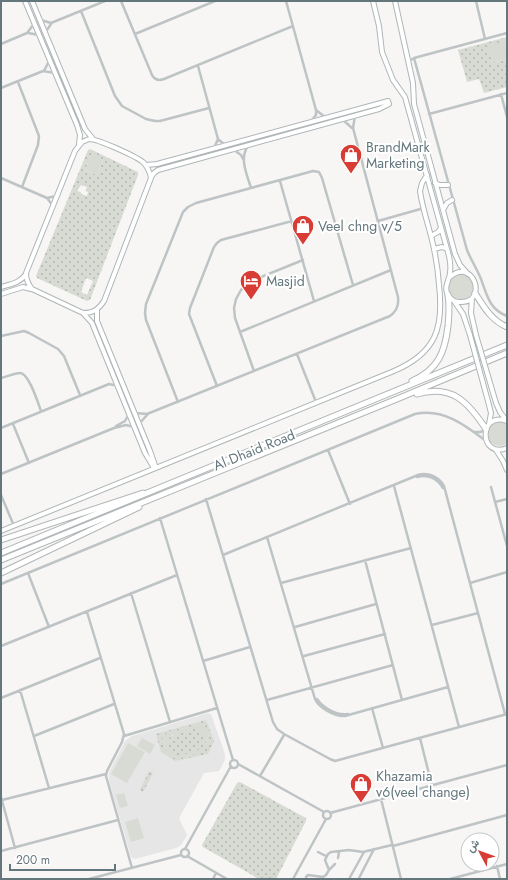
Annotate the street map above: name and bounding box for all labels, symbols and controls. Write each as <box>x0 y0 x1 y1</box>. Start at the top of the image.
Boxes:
place label: BrandMark Marketing <box>366 137 431 173</box>
shop icon: BrandMark Marketing <box>338 142 364 175</box>
shop icon: Veel chng v/5 <box>290 213 316 246</box>
place label: Veel chng v/5 <box>318 216 402 236</box>
hotel icon: Masjid <box>238 268 264 301</box>
place label: Masjid <box>266 271 305 291</box>
street label: Al Dhaid Road <box>210 425 298 475</box>
place label: Khazamia v6(veel change) <box>376 766 470 802</box>
shop icon: Khazamia v6(veel change) <box>348 771 374 804</box>
north arrow <box>460 832 500 872</box>
text: ش <box>462 835 483 856</box>
scale bar <box>10 846 115 872</box>
text: 200 m <box>16 851 50 869</box>

